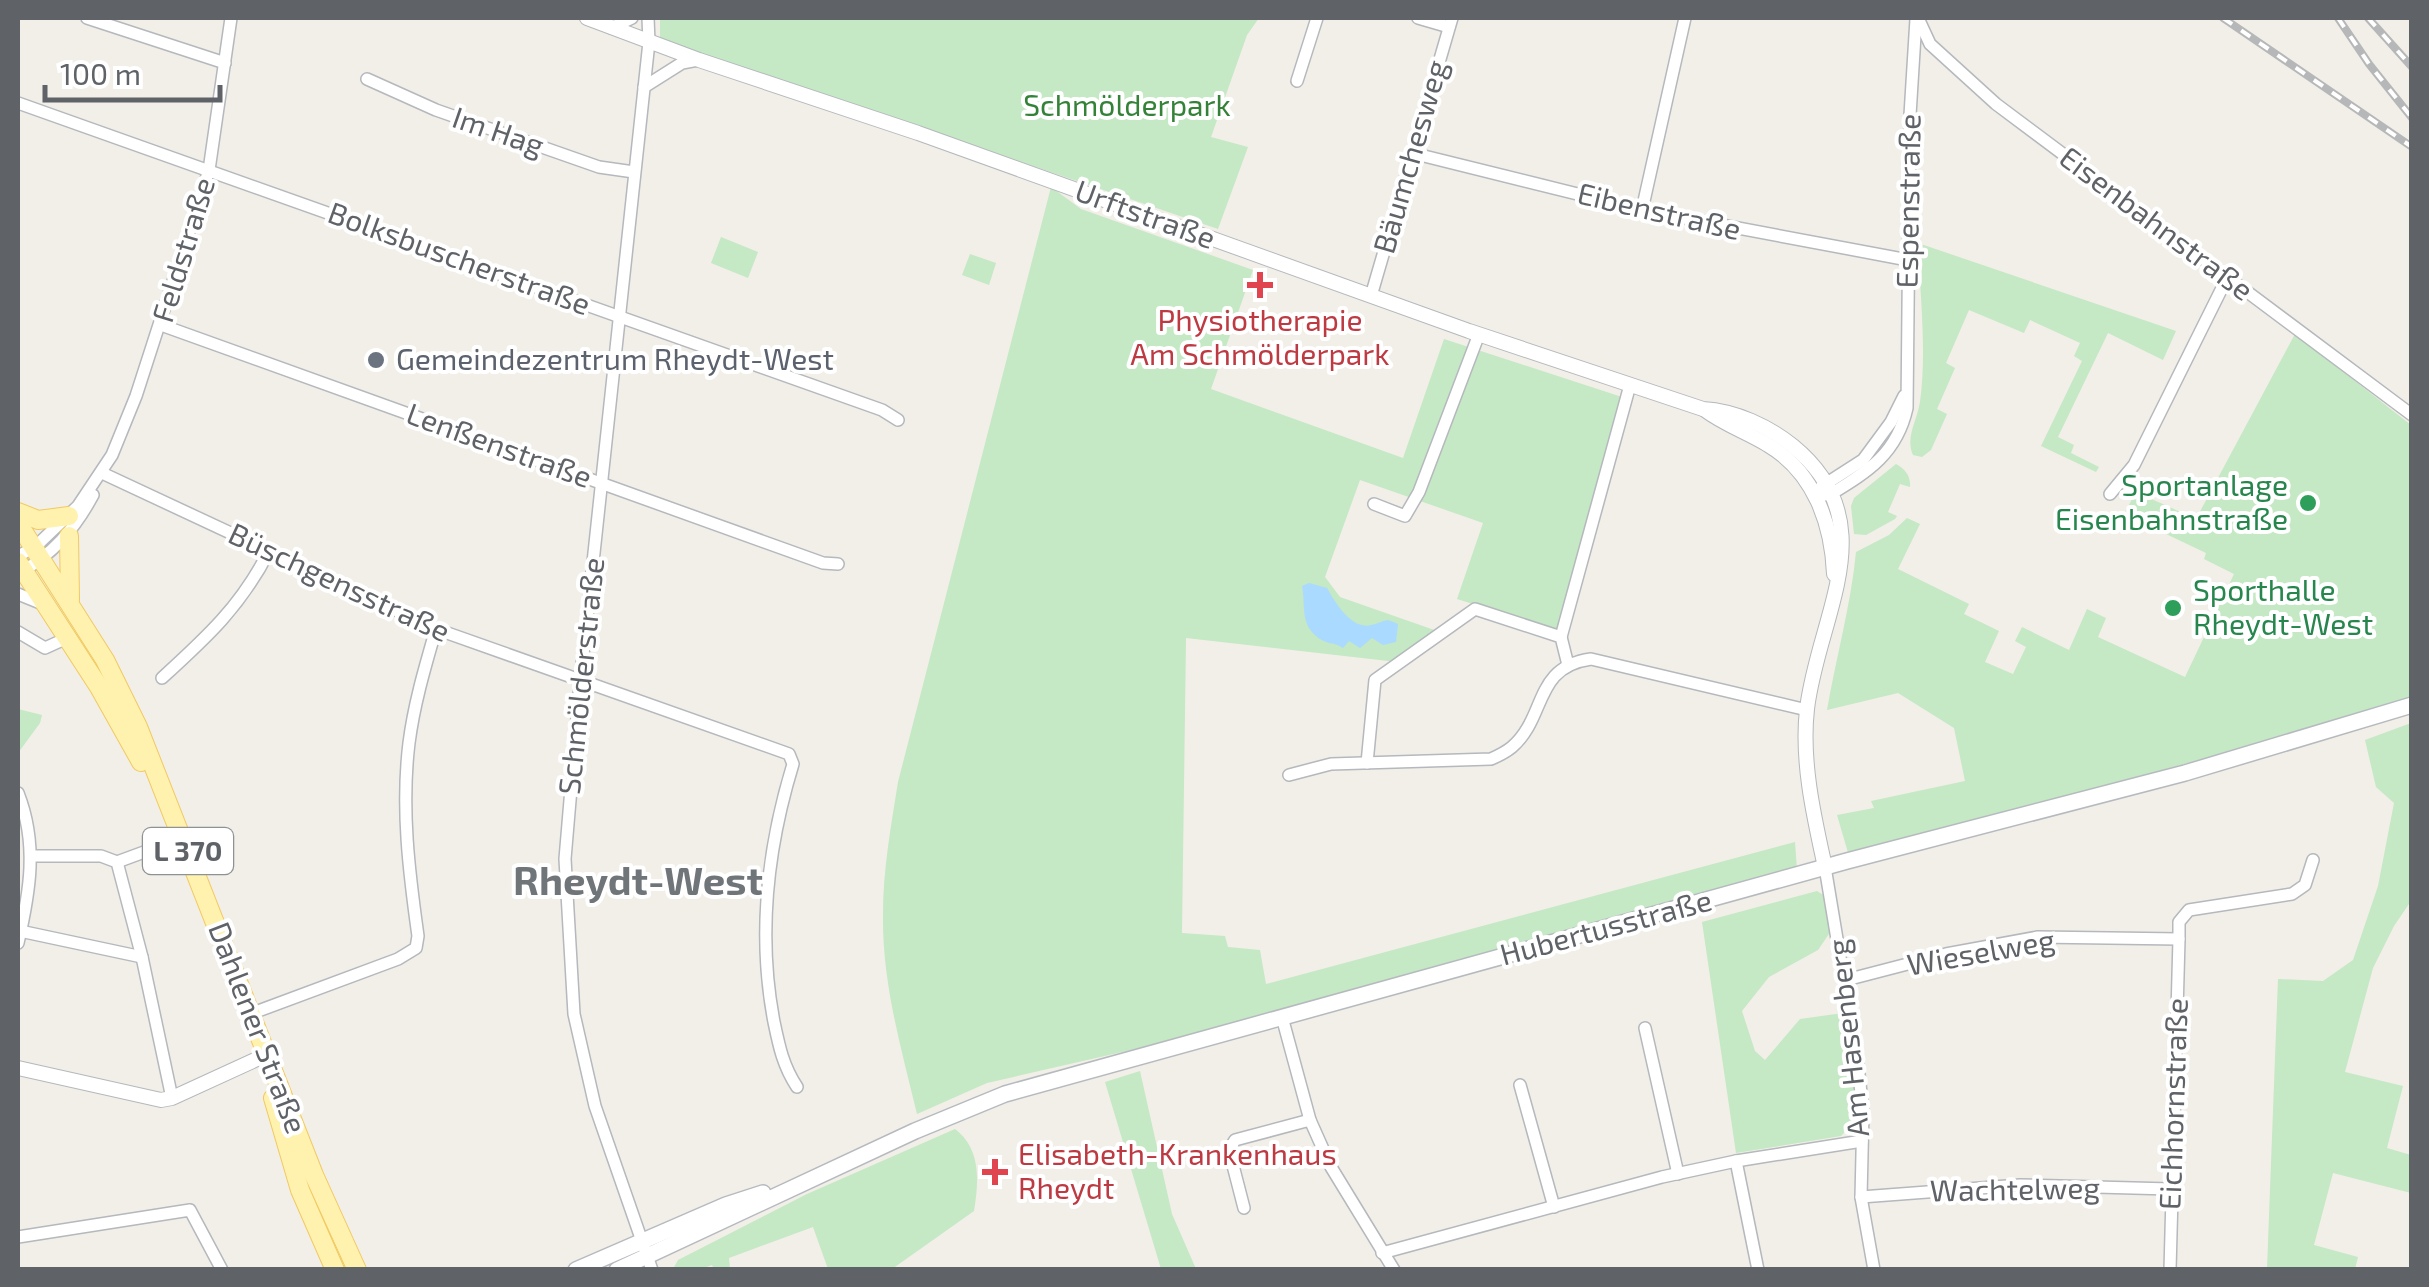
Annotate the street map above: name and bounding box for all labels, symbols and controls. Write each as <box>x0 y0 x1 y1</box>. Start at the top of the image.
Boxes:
scale bar <box>45 40 220 102</box>
text: 100 m <box>60 55 141 91</box>
street label: Bäumchesweg <box>1364 55 1454 257</box>
park label: Schmölderpark <box>1023 86 1231 122</box>
street label: Im Hag <box>448 98 549 163</box>
street label: Espenstraße <box>1887 113 1927 289</box>
street label: Eisenbahnstraße <box>2053 138 2261 307</box>
street label: Urftstraße <box>1071 171 1221 255</box>
street label: Feldstraße <box>143 173 221 326</box>
street label: Eibenstraße <box>1574 174 1745 246</box>
street label: Bolksbuscherstraße <box>324 193 596 321</box>
marker: Physiotherapie Am Schmölderpark <box>1247 272 1273 298</box>
place label: Physiotherapie Am Schmölderpark <box>1130 301 1390 371</box>
place label: Gemeindezentrum Rheydt-West <box>396 340 834 376</box>
marker: Gemeindezentrum Rheydt-West <box>365 349 387 371</box>
street label: Lenßenstraße <box>402 394 597 494</box>
place label: Sportanlage Eisenbahnstraße <box>2055 466 2288 536</box>
marker: Sportanlage Eisenbahnstraße <box>2297 492 2319 514</box>
street label: Büschgensstraße <box>223 514 456 648</box>
street label: Schmölderstraße <box>550 556 610 796</box>
place label: Sporthalle Rheydt-West <box>2193 571 2373 641</box>
marker: Sporthalle Rheydt-West <box>2162 597 2184 619</box>
road number: L 370 <box>143 828 233 874</box>
district label: Rheydt-West <box>513 855 763 904</box>
street label: Hubertusstraße <box>1496 881 1715 972</box>
street label: Dahlener Straße <box>202 917 316 1138</box>
street label: Wieselweg <box>1904 920 2058 982</box>
street label: Am Hasenberg <box>1819 937 1875 1139</box>
street label: Eichhornstraße <box>2150 997 2194 1210</box>
place label: Elisabeth-Krankenhaus Rheydt <box>1018 1135 1337 1205</box>
marker: Elisabeth-Krankenhaus Rheydt <box>982 1159 1008 1185</box>
street label: Wachtelweg <box>1930 1169 2101 1207</box>

